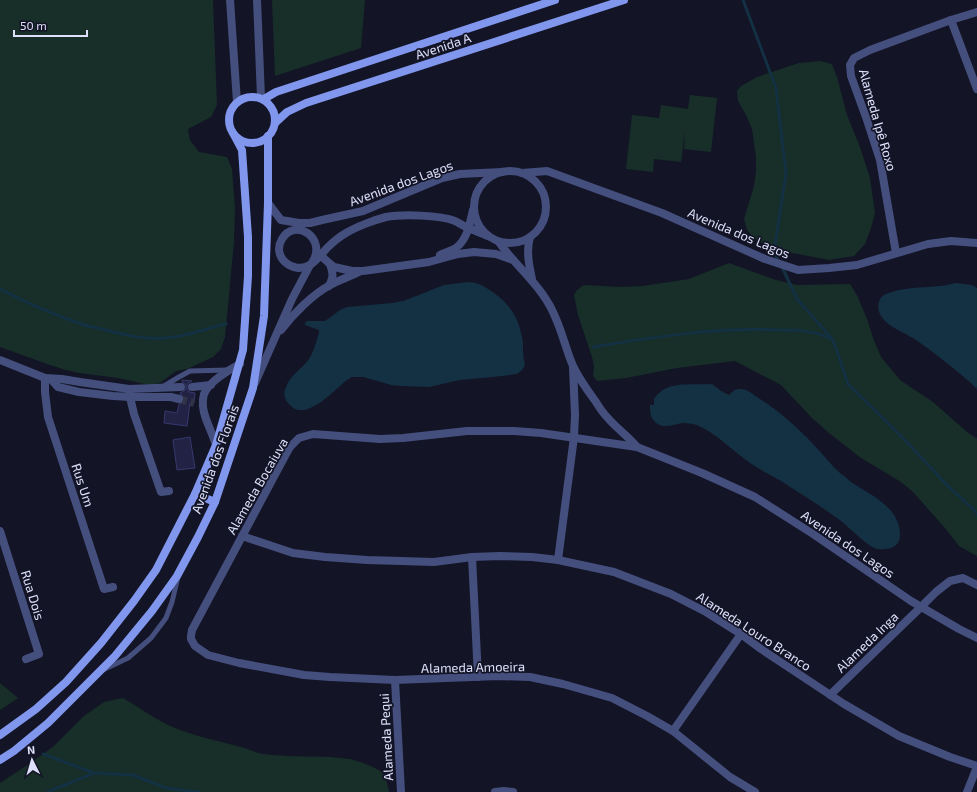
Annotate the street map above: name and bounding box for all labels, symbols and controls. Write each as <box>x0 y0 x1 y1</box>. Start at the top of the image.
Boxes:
scale bar <box>14 12 87 38</box>
text: 50 m <box>20 18 47 32</box>
street label: Avenida A <box>413 29 473 63</box>
street label: Alameda Ipê Roxo <box>856 67 900 173</box>
street label: Avenida dos Lagos <box>347 157 455 209</box>
street label: Avenida dos Lagos <box>686 204 792 262</box>
street label: Avenida dos Florais <box>188 402 242 516</box>
street label: Alameda Bocaiuva <box>223 435 291 537</box>
street label: Rus Um <box>68 461 98 509</box>
street label: Avenida dos Lagos <box>798 507 898 581</box>
street label: Rua Dois <box>18 568 48 622</box>
street label: Alameda Louro Branco <box>694 588 814 674</box>
street label: Alameda Inga <box>833 608 901 676</box>
street label: Alameda Amoeira <box>421 658 525 676</box>
street label: Alameda Pequi <box>376 693 396 781</box>
north arrow <box>12 740 52 780</box>
text: N <box>27 743 36 756</box>

